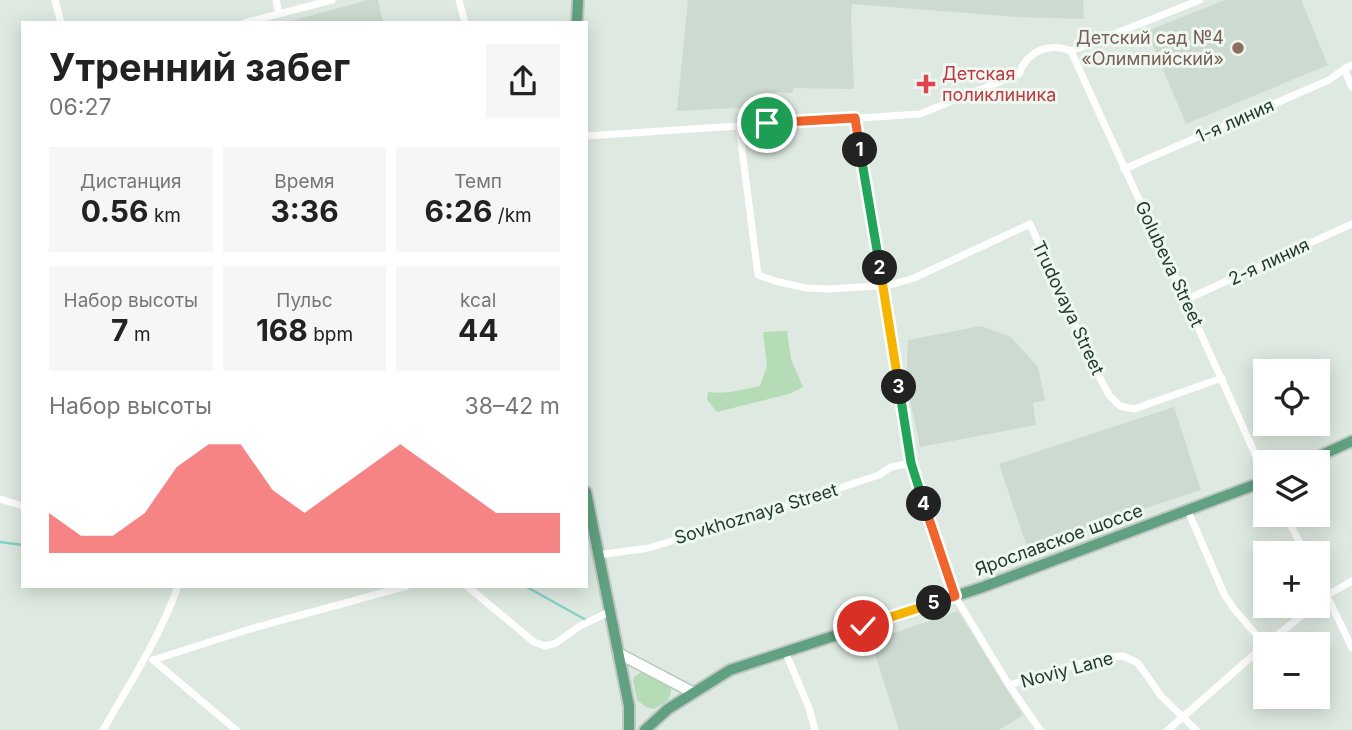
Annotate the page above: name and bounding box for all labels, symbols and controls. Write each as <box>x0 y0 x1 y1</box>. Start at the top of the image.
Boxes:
place label: Детский сад №4 «Олимпийский» <box>1076 27 1224 69</box>
marker: Детский сад №4 «Олимпийский» <box>1230 40 1246 56</box>
text: Утренний забег <box>49 44 350 90</box>
button: share <box>486 44 560 118</box>
place label: Детская поликлиника <box>942 63 1056 105</box>
marker: Детская поликлиника <box>916 74 936 94</box>
text: 06:27 <box>49 93 111 121</box>
pin <box>737 93 797 153</box>
street label: 1-я линия <box>1193 94 1277 147</box>
icon: arrive <box>748 104 786 142</box>
pin: 1 <box>842 132 878 168</box>
text: 1 <box>855 138 864 161</box>
text: Дистанция <box>80 170 182 193</box>
text: Время <box>274 170 335 193</box>
text: Темп <box>454 170 502 193</box>
text: 0.56 <box>81 193 149 229</box>
text: 3:36 <box>270 193 339 229</box>
text: 6:26 <box>425 193 492 229</box>
street label: Golubeva Street <box>1131 198 1208 330</box>
text: km <box>149 204 181 227</box>
text: /km <box>492 204 532 227</box>
street label: 2-я линия <box>1225 234 1312 289</box>
street label: Trudovaya Street <box>1028 237 1109 378</box>
pin: 2 <box>862 250 898 286</box>
text: 2 <box>874 256 885 279</box>
text: Набор высоты <box>64 289 198 312</box>
text: Пульс <box>276 289 333 312</box>
text: kcal <box>460 289 496 312</box>
text: 7 <box>111 312 129 348</box>
text: 168 <box>256 312 308 348</box>
text: 44 <box>458 312 498 348</box>
text: m <box>129 323 151 346</box>
text: bpm <box>308 323 353 346</box>
map controls <box>1253 359 1330 709</box>
button: locate <box>1253 359 1330 436</box>
pin: 3 <box>881 370 916 404</box>
text: 3 <box>892 375 905 398</box>
text: Набор высоты <box>49 392 212 420</box>
text: 38–42 m <box>465 392 560 420</box>
button: layers <box>1253 450 1330 527</box>
street label: Sovkhoznaya Street <box>672 479 840 548</box>
pin: 4 <box>906 486 942 522</box>
text: 4 <box>917 492 930 515</box>
street label: Ярославское шоссе <box>972 499 1146 580</box>
button: + <box>1253 541 1330 618</box>
pin: 5 <box>916 586 951 620</box>
text: 5 <box>927 591 940 614</box>
pin <box>833 596 893 656</box>
icon: check <box>844 607 882 645</box>
button: − <box>1253 632 1330 709</box>
street label: Noviy Lane <box>1018 647 1116 692</box>

